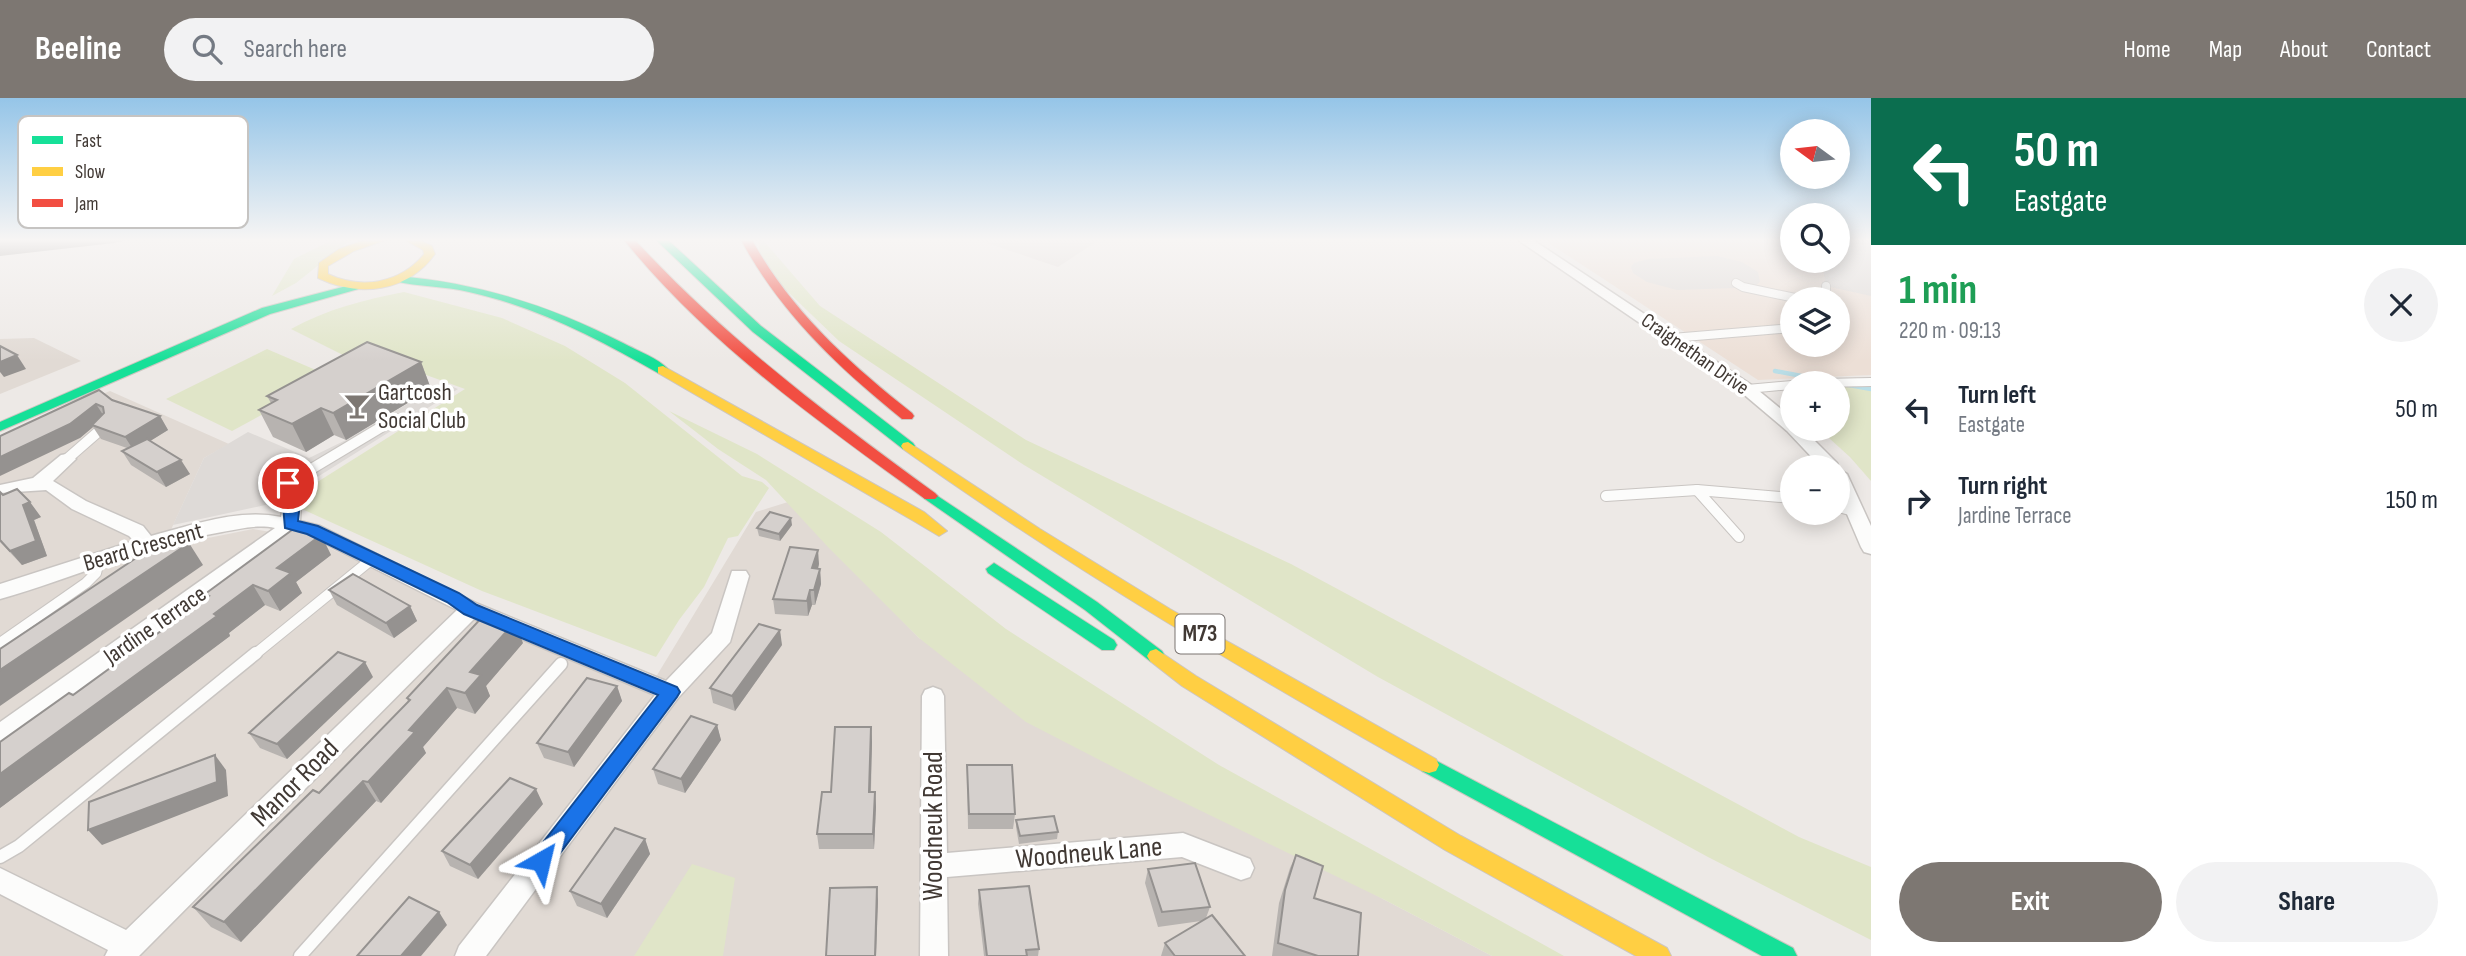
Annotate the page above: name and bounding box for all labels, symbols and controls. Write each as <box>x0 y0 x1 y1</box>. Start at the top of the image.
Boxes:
search box <box>164 18 654 81</box>
text: Beeline <box>35 29 122 69</box>
icon: search <box>188 30 226 68</box>
text: Search here <box>244 34 347 65</box>
text: Home <box>2123 35 2171 64</box>
text: Map <box>2209 35 2242 64</box>
text: About <box>2280 35 2328 64</box>
text: Contact <box>2366 35 2431 64</box>
legend <box>18 116 248 228</box>
north arrow <box>1780 119 1850 189</box>
map controls <box>1780 119 1850 525</box>
text: 50 m <box>2014 122 2099 181</box>
icon: left <box>1899 126 1990 217</box>
text: Fast <box>75 130 102 153</box>
text: Slow <box>75 161 105 184</box>
text: Eastgate <box>2014 182 2107 221</box>
text: Jam <box>74 193 98 216</box>
button: search <box>1780 203 1850 273</box>
text: 1 min <box>1899 265 1977 316</box>
button: close <box>2364 268 2438 342</box>
button: layers <box>1780 287 1850 357</box>
street label: Craignethan Drive <box>1636 308 1754 400</box>
text: 220 m · 09:13 <box>1899 317 2001 345</box>
button: + <box>1780 371 1850 441</box>
place label: Gartcosh Social Club <box>378 378 466 435</box>
text: Turn left <box>1958 380 2036 411</box>
bar icon: Gartcosh Social Club <box>342 391 372 421</box>
icon: left <box>1899 391 1937 429</box>
text: 50 m <box>2395 394 2438 425</box>
text: Eastgate <box>1958 411 2025 439</box>
pin <box>258 453 318 513</box>
button: − <box>1780 455 1850 525</box>
icon: arrive <box>269 464 307 502</box>
text: Turn right <box>1958 471 2047 502</box>
icon: right <box>1899 482 1937 520</box>
text: 150 m <box>2386 485 2438 516</box>
text: Jardine Terrace <box>1958 502 2072 530</box>
street label: Beard Crescent <box>80 516 206 578</box>
street label: Jardine Terrace <box>97 579 212 671</box>
road number: M73 <box>1176 614 1224 654</box>
street label: Manor Road <box>244 732 346 834</box>
street label: Woodneuk Road <box>917 751 950 901</box>
position arrow <box>504 824 578 898</box>
street label: Woodneuk Lane <box>1014 830 1164 876</box>
button: Exit <box>1899 862 2162 942</box>
button: Share <box>2176 862 2438 942</box>

